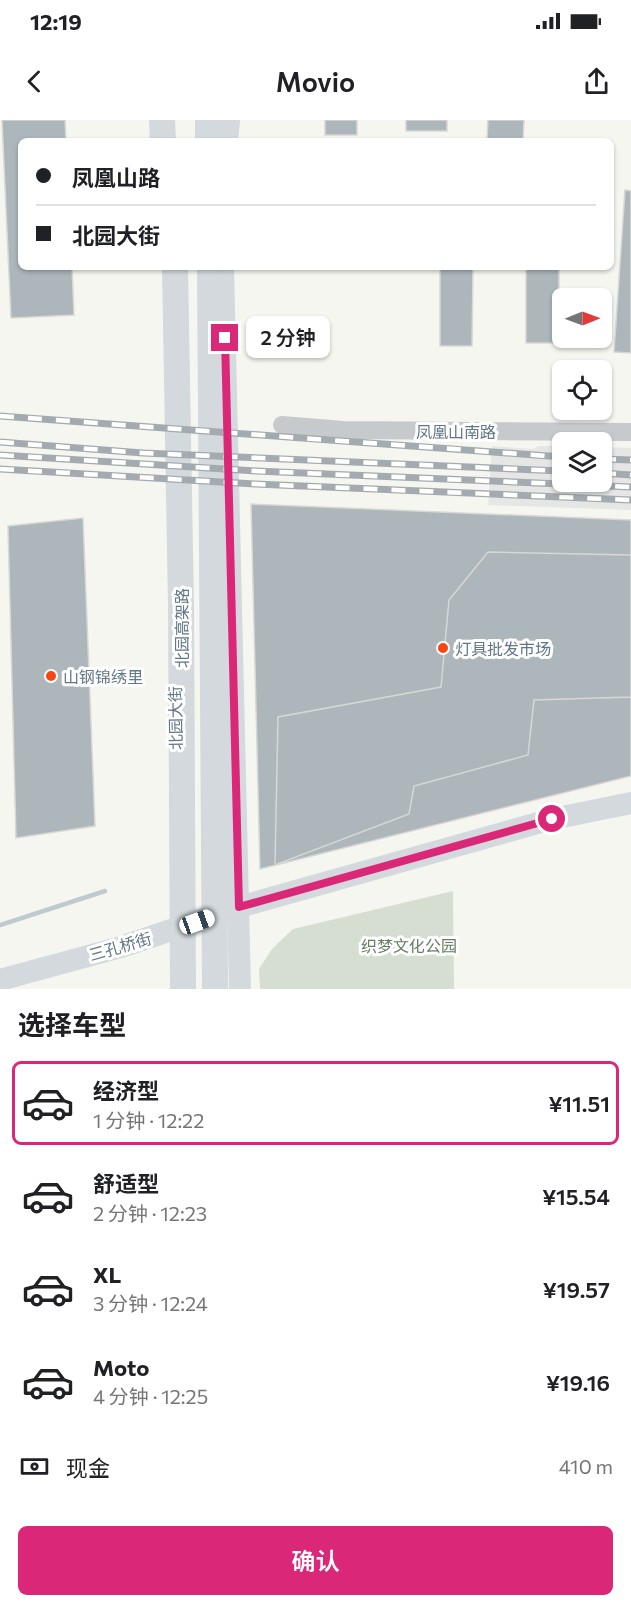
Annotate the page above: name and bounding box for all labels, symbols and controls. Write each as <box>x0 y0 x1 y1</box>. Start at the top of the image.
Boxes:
text: 12:19 <box>30 8 82 35</box>
icon: back <box>18 65 51 98</box>
text: Movio <box>276 65 355 98</box>
icon: share <box>580 65 613 98</box>
text: 凤凰山路 <box>72 164 160 191</box>
text: 北园大街 <box>72 222 160 249</box>
north arrow <box>552 288 612 348</box>
map controls <box>552 288 612 492</box>
callout: 2 分钟 <box>246 317 330 359</box>
route end <box>211 324 238 351</box>
text: 2 分钟 <box>260 325 316 349</box>
button: locate <box>552 360 612 420</box>
street label: 凤凰山南路 <box>416 422 496 441</box>
button: layers <box>552 432 612 492</box>
street label: 北园高架路 <box>172 588 191 668</box>
place label: 灯具批发市场 <box>455 639 551 658</box>
marker: 灯具批发市场 <box>436 641 450 655</box>
place label: 山钢锦绣里 <box>63 667 143 686</box>
marker: 山钢锦绣里 <box>44 669 58 683</box>
street label: 北园大街 <box>165 686 185 750</box>
route start <box>538 805 565 832</box>
car <box>177 907 217 937</box>
street label: 三孔桥街 <box>87 928 153 964</box>
park label: 织梦文化公园 <box>361 936 457 955</box>
text: 选择车型 <box>18 1008 126 1041</box>
icon: car <box>21 1076 75 1130</box>
text: 经济型 <box>93 1077 159 1104</box>
text: ¥11.51 <box>548 1090 610 1117</box>
text: 1 分钟 · 12:22 <box>93 1108 204 1132</box>
icon: car <box>21 1169 75 1223</box>
text: 舒适型 <box>93 1170 159 1197</box>
text: ¥15.54 <box>542 1183 610 1210</box>
text: 2 分钟 · 12:23 <box>93 1201 207 1225</box>
text: XL <box>93 1261 121 1288</box>
icon: car <box>21 1262 75 1316</box>
text: ¥19.57 <box>543 1276 610 1303</box>
text: 3 分钟 · 12:24 <box>93 1291 208 1315</box>
text: Moto <box>93 1354 149 1381</box>
icon: car <box>21 1355 75 1409</box>
text: ¥19.16 <box>546 1369 610 1396</box>
text: 4 分钟 · 12:25 <box>93 1384 208 1408</box>
icon: cash <box>18 1450 51 1483</box>
text: 现金 <box>66 1454 110 1481</box>
text: 410 m <box>559 1454 613 1478</box>
button: 确认 <box>18 1526 613 1595</box>

